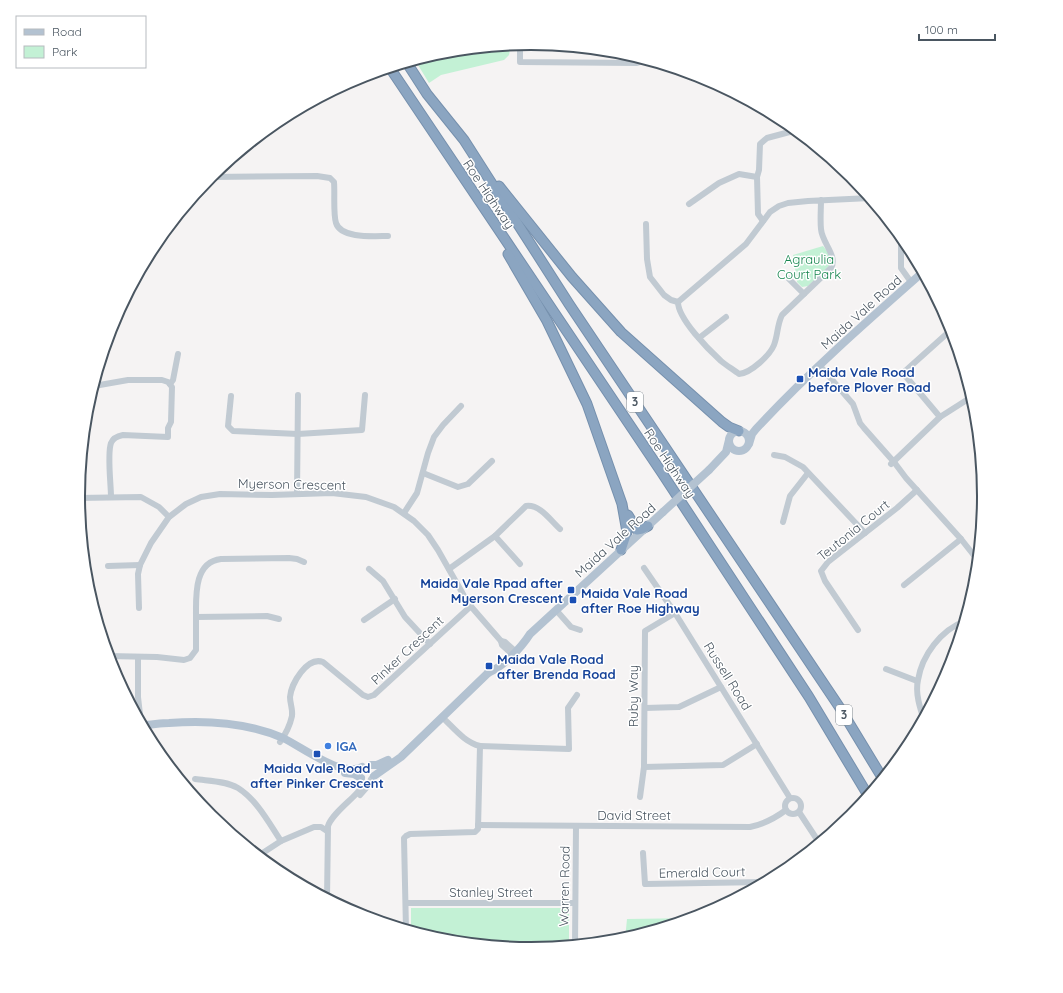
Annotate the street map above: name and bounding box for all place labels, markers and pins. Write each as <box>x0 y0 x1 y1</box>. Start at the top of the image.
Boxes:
place label: Maida Vale Road before Plover Road <box>808 364 931 395</box>
marker: Maida Vale Road before Plover Road <box>795 374 805 384</box>
place label: Maida Vale Rpad after Myerson Crescent <box>420 575 563 606</box>
marker: Maida Vale Rpad after Myerson Crescent <box>566 585 576 595</box>
place label: Maida Vale Road after Roe Highway <box>581 585 700 616</box>
marker: Maida Vale Road after Roe Highway <box>568 595 578 605</box>
place label: Maida Vale Road after Brenda Road <box>497 651 616 682</box>
marker: Maida Vale Road after Brenda Road <box>484 661 494 671</box>
place label: IGA <box>336 738 358 754</box>
marker: IGA <box>323 741 333 751</box>
marker: Maida Vale Road after Pinker Crescent <box>312 749 322 759</box>
place label: Maida Vale Road after Pinker Crescent <box>250 760 384 791</box>

